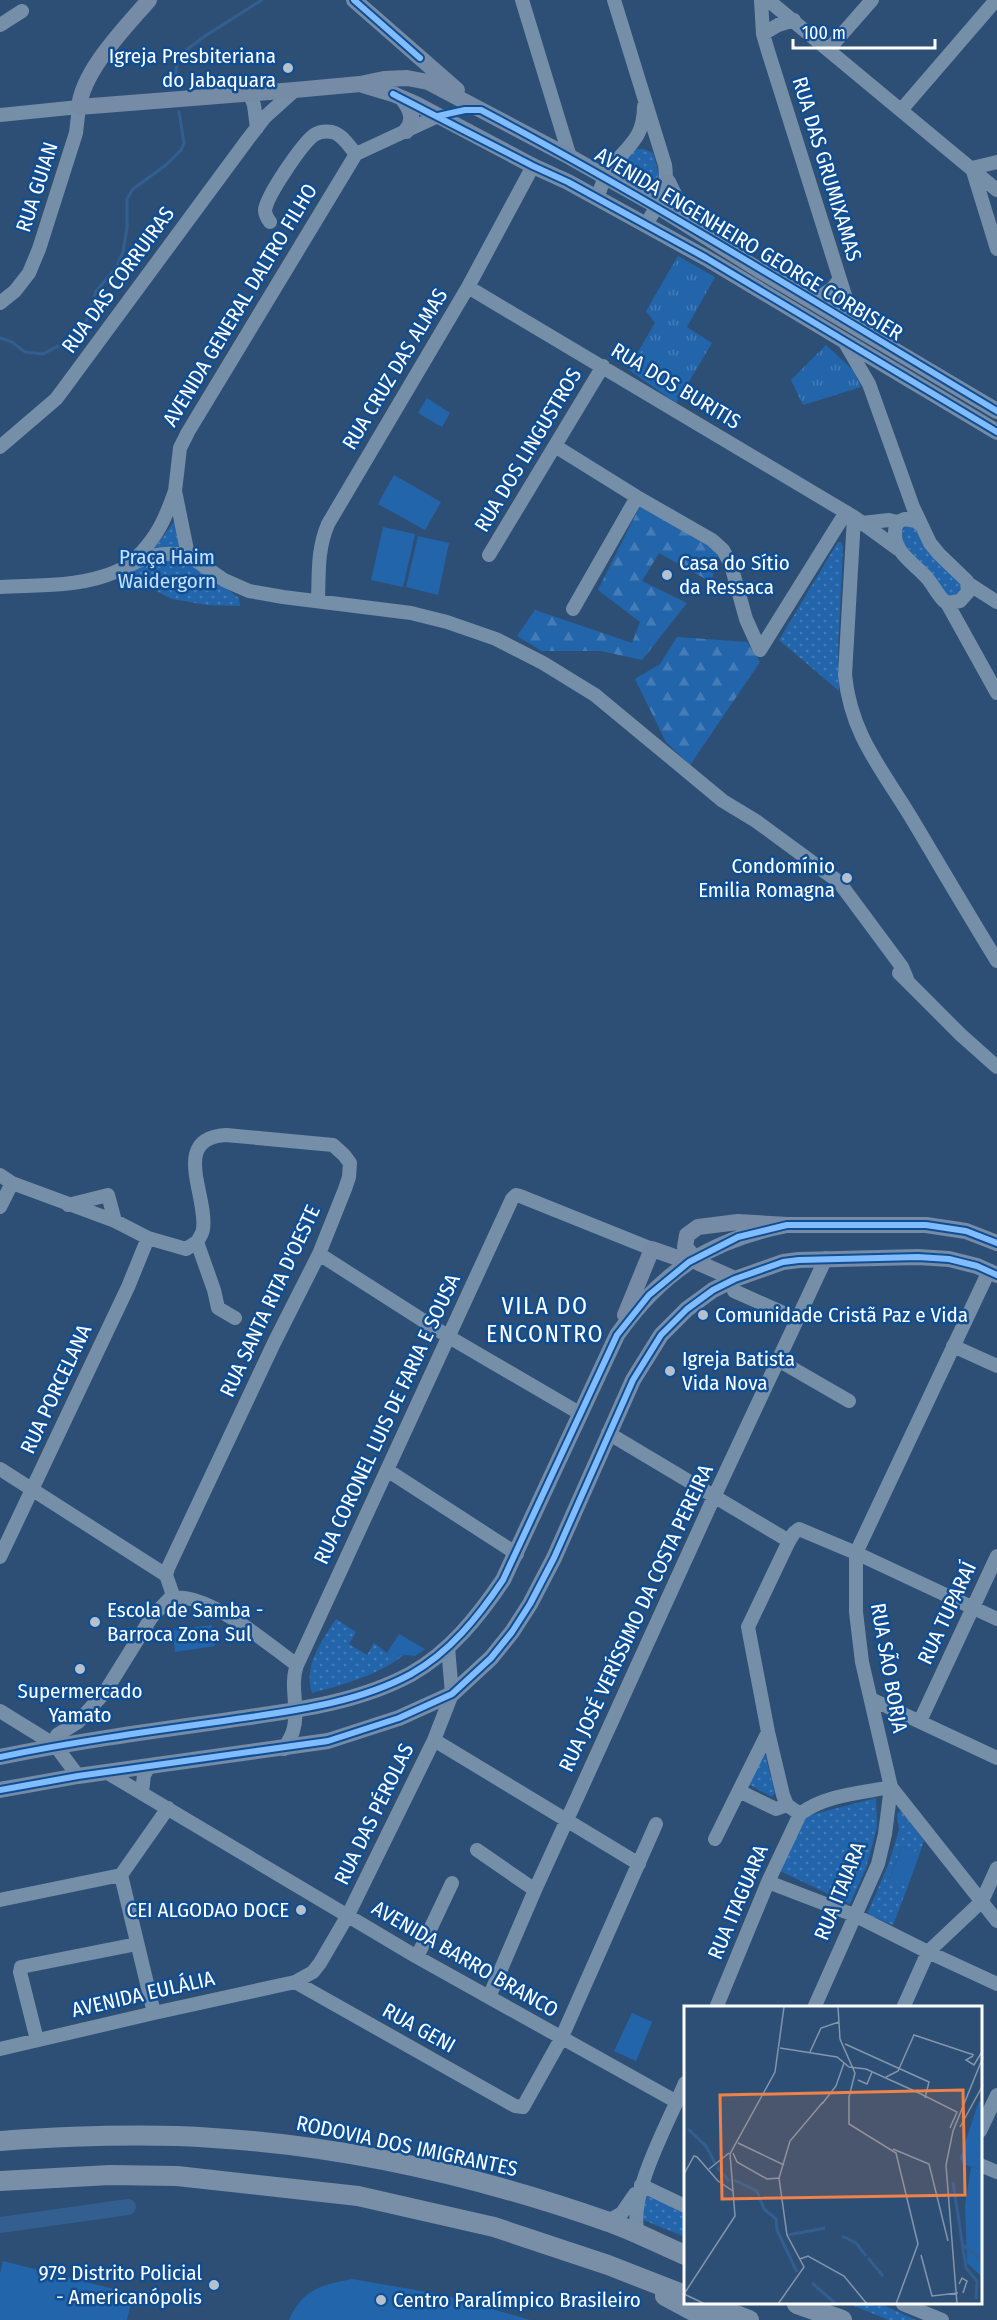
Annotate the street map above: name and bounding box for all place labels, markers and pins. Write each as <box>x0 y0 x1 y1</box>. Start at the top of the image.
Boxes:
place label: Igreja Presbiteriana do Jabaquara <box>109 43 276 93</box>
marker: Igreja Presbiteriana do Jabaquara <box>281 61 295 75</box>
place label: Casa do Sítio da Ressaca <box>679 550 790 600</box>
marker: Casa do Sítio da Ressaca <box>660 568 674 582</box>
place label: Condomínio Emilia Romagna <box>698 853 835 903</box>
marker: Condomínio Emilia Romagna <box>840 871 854 885</box>
place label: Comunidade Cristã Paz e Vida <box>715 1302 968 1328</box>
marker: Comunidade Cristã Paz e Vida <box>696 1308 710 1322</box>
place label: Igreja Batista Vida Nova <box>682 1346 795 1396</box>
marker: Igreja Batista Vida Nova <box>663 1364 677 1378</box>
place label: Escola de Samba - Barroca Zona Sul <box>107 1597 263 1647</box>
marker: Escola de Samba - Barroca Zona Sul <box>88 1615 102 1629</box>
marker: Supermercado Yamato <box>73 1662 87 1676</box>
place label: Supermercado Yamato <box>18 1678 142 1728</box>
place label: CEI ALGODAO DOCE <box>127 1897 289 1923</box>
marker: CEI ALGODAO DOCE <box>294 1903 308 1917</box>
place label: 97º Distrito Policial - Americanópolis <box>38 2260 202 2310</box>
marker: 97º Distrito Policial - Americanópolis <box>207 2278 221 2292</box>
place label: Centro Paralímpico Brasileiro <box>393 2287 641 2313</box>
marker: Centro Paralímpico Brasileiro <box>374 2293 388 2307</box>

